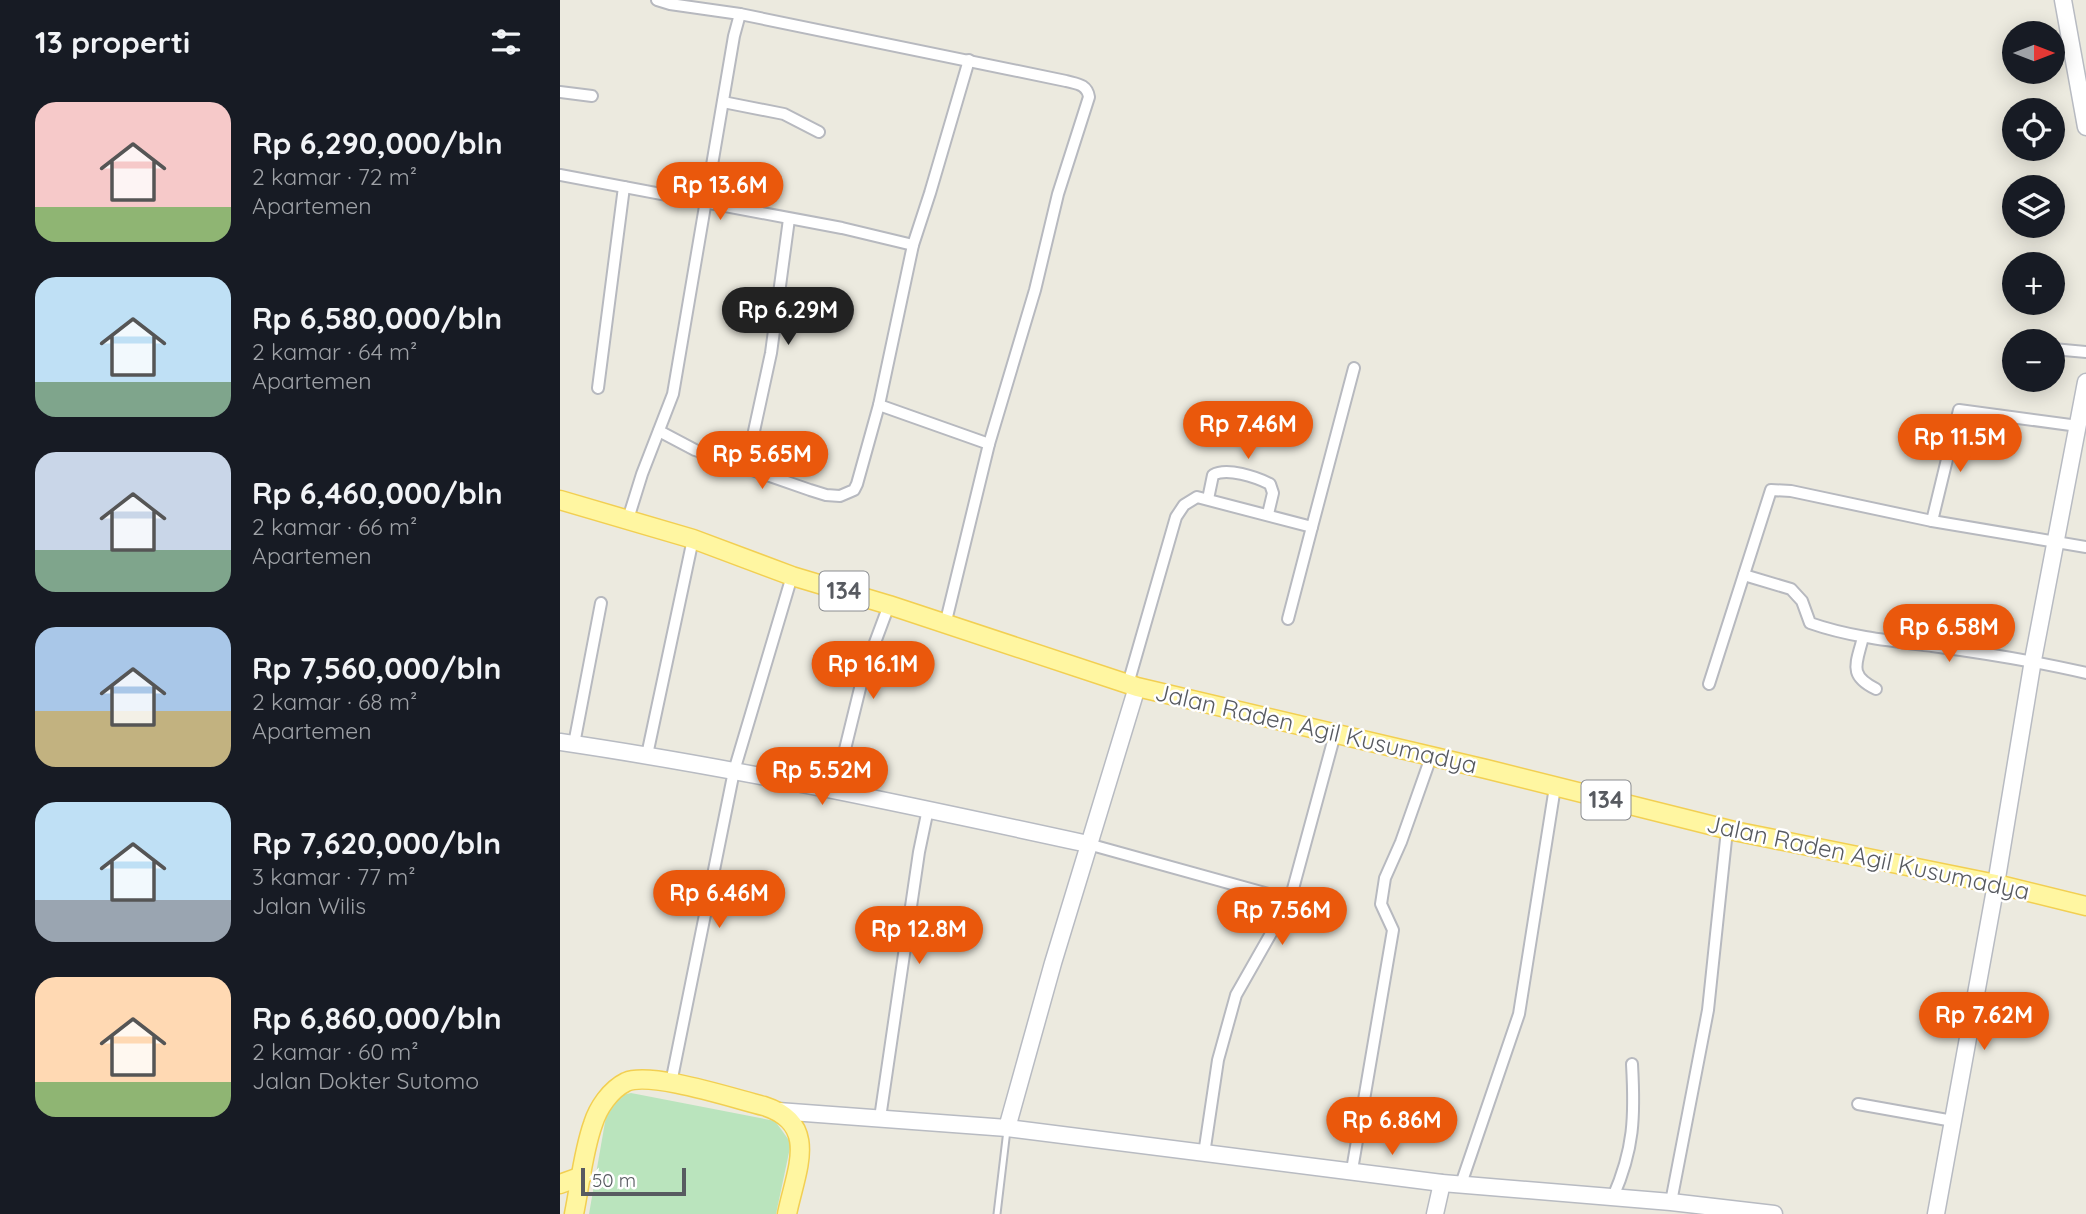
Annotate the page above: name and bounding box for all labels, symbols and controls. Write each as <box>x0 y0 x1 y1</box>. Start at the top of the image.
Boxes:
north arrow <box>2002 21 2065 84</box>
map controls <box>2002 21 2065 392</box>
text: 13 properti <box>35 23 190 61</box>
icon: filters <box>487 23 525 61</box>
button: locate <box>2002 98 2065 161</box>
text: Rp 6,290,000/bln <box>252 124 503 162</box>
icon: home <box>91 130 175 214</box>
text: 2 kamar · 72 m² <box>252 162 417 191</box>
pin: Rp 13.6M <box>648 162 792 222</box>
text: Rp 13.6M <box>672 170 768 199</box>
button: layers <box>2002 175 2065 238</box>
text: Apartemen <box>252 191 372 220</box>
button: + <box>2002 252 2065 315</box>
pin: Rp 6.29M <box>716 288 860 347</box>
text: Rp 6.29M <box>738 295 838 324</box>
text: Rp 6,580,000/bln <box>252 299 502 337</box>
icon: home <box>91 305 175 389</box>
button: − <box>2002 329 2065 392</box>
text: 2 kamar · 64 m² <box>252 337 417 366</box>
text: Apartemen <box>252 366 372 395</box>
pin: Rp 7.46M <box>1176 402 1320 461</box>
text: Rp 7.46M <box>1199 409 1297 438</box>
pin: Rp 11.5M <box>1888 414 2032 474</box>
text: Rp 11.5M <box>1914 422 2006 451</box>
pin: Rp 5.65M <box>690 432 834 491</box>
text: Rp 5.65M <box>712 439 812 468</box>
text: Rp 6,460,000/bln <box>252 474 503 512</box>
icon: home <box>91 480 175 564</box>
text: 2 kamar · 66 m² <box>252 512 417 541</box>
text: Apartemen <box>252 541 372 570</box>
road number: 134 <box>820 572 868 610</box>
pin: Rp 6.58M <box>1877 604 2021 664</box>
text: Rp 6.58M <box>1899 612 1999 641</box>
pin: Rp 16.1M <box>801 642 945 701</box>
text: Rp 7,560,000/bln <box>252 649 501 687</box>
text: Rp 16.1M <box>828 649 918 678</box>
icon: home <box>91 655 175 739</box>
street label: Jalan Raden Agil Kusumadya <box>1152 676 1480 780</box>
text: 2 kamar · 68 m² <box>252 687 417 716</box>
text: Apartemen <box>252 716 372 745</box>
pin: Rp 5.52M <box>750 748 894 807</box>
text: Rp 5.52M <box>772 755 872 784</box>
road number: 134 <box>1581 780 1630 820</box>
street label: Jalan Raden Agil Kusumadya <box>1704 808 2032 906</box>
text: Rp 7,620,000/bln <box>252 824 501 862</box>
icon: home <box>91 830 175 914</box>
text: 3 kamar · 77 m² <box>252 862 415 891</box>
pin: Rp 6.46M <box>647 870 791 930</box>
text: Rp 6.46M <box>669 878 769 907</box>
pin: Rp 7.56M <box>1210 888 1354 947</box>
text: Jalan Wilis <box>252 891 366 920</box>
text: Rp 7.56M <box>1233 895 1331 924</box>
pin: Rp 12.8M <box>847 906 991 966</box>
text: Rp 12.8M <box>871 914 967 943</box>
pin: Rp 7.62M <box>1912 992 2056 1052</box>
text: Rp 6,860,000/bln <box>252 999 502 1037</box>
text: Rp 7.62M <box>1935 1000 2033 1029</box>
icon: home <box>91 1005 175 1089</box>
text: 2 kamar · 60 m² <box>252 1037 419 1066</box>
text: Jalan Dokter Sutomo <box>252 1066 479 1095</box>
pin: Rp 6.86M <box>1320 1098 1464 1157</box>
text: Rp 6.86M <box>1342 1105 1442 1134</box>
scale bar <box>581 1165 686 1197</box>
text: 50 m <box>592 1168 636 1192</box>

